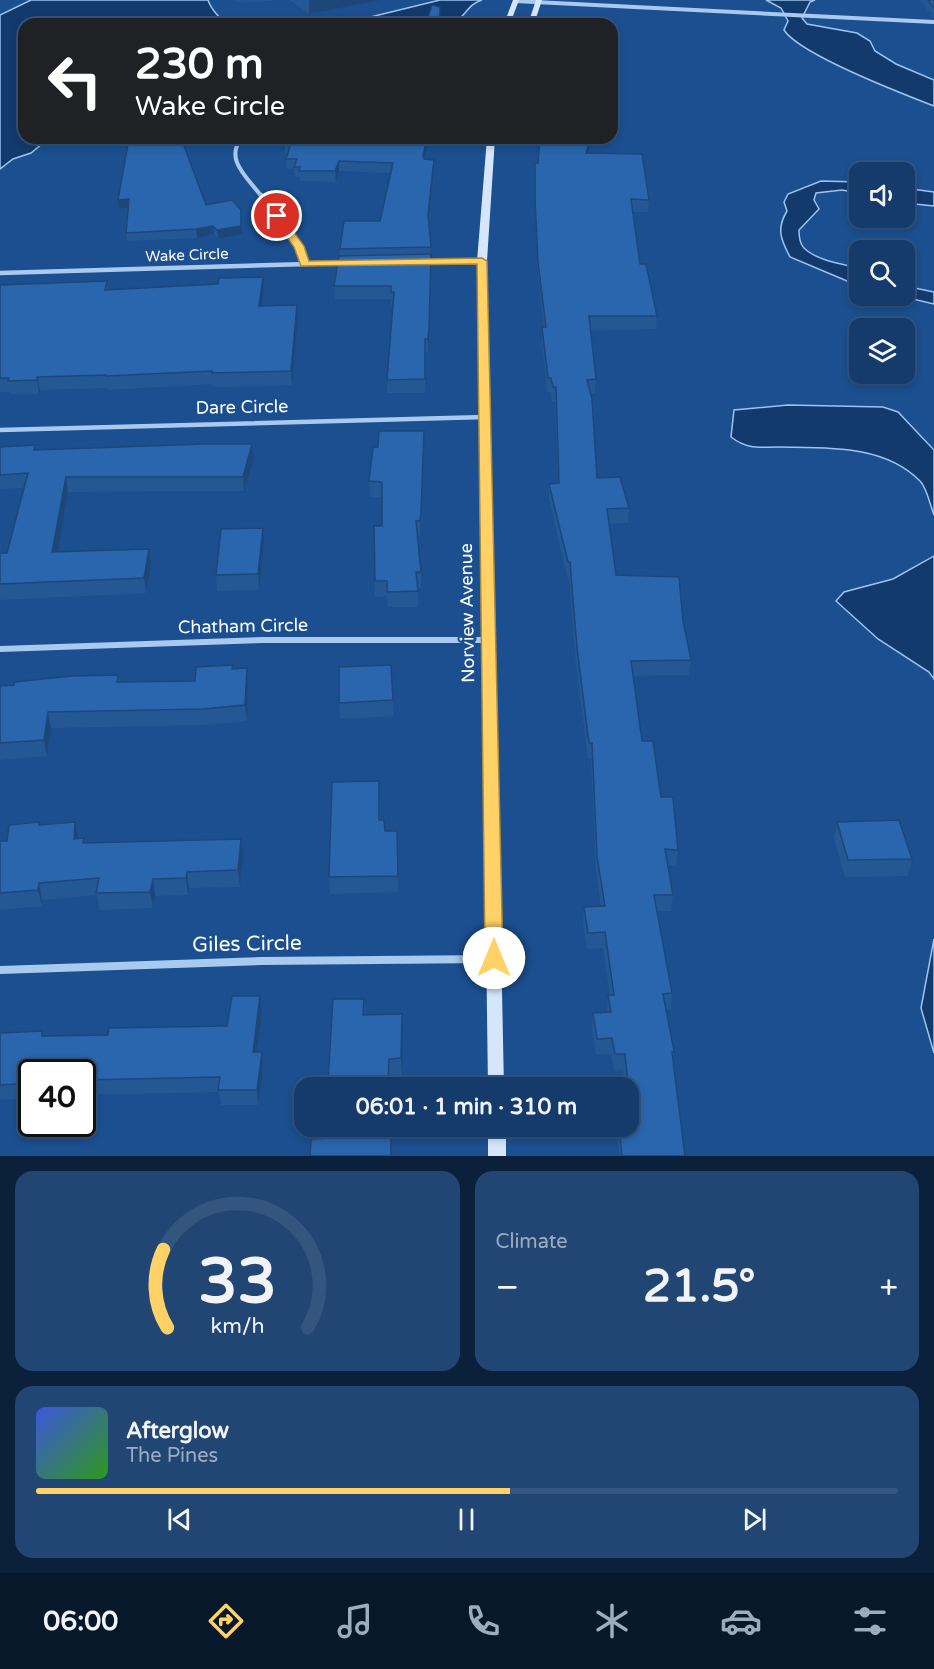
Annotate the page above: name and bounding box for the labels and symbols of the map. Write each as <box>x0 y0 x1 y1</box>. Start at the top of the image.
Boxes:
pin <box>251 190 302 241</box>
street label: Wake Circle <box>145 245 229 265</box>
street label: Dare Circle <box>195 395 289 419</box>
street label: Norview Avenue <box>455 543 479 683</box>
street label: Chatham Circle <box>178 614 308 638</box>
position arrow <box>462 926 526 990</box>
street label: Giles Circle <box>192 931 302 957</box>
speed limit sign: 40 <box>18 1059 96 1137</box>

